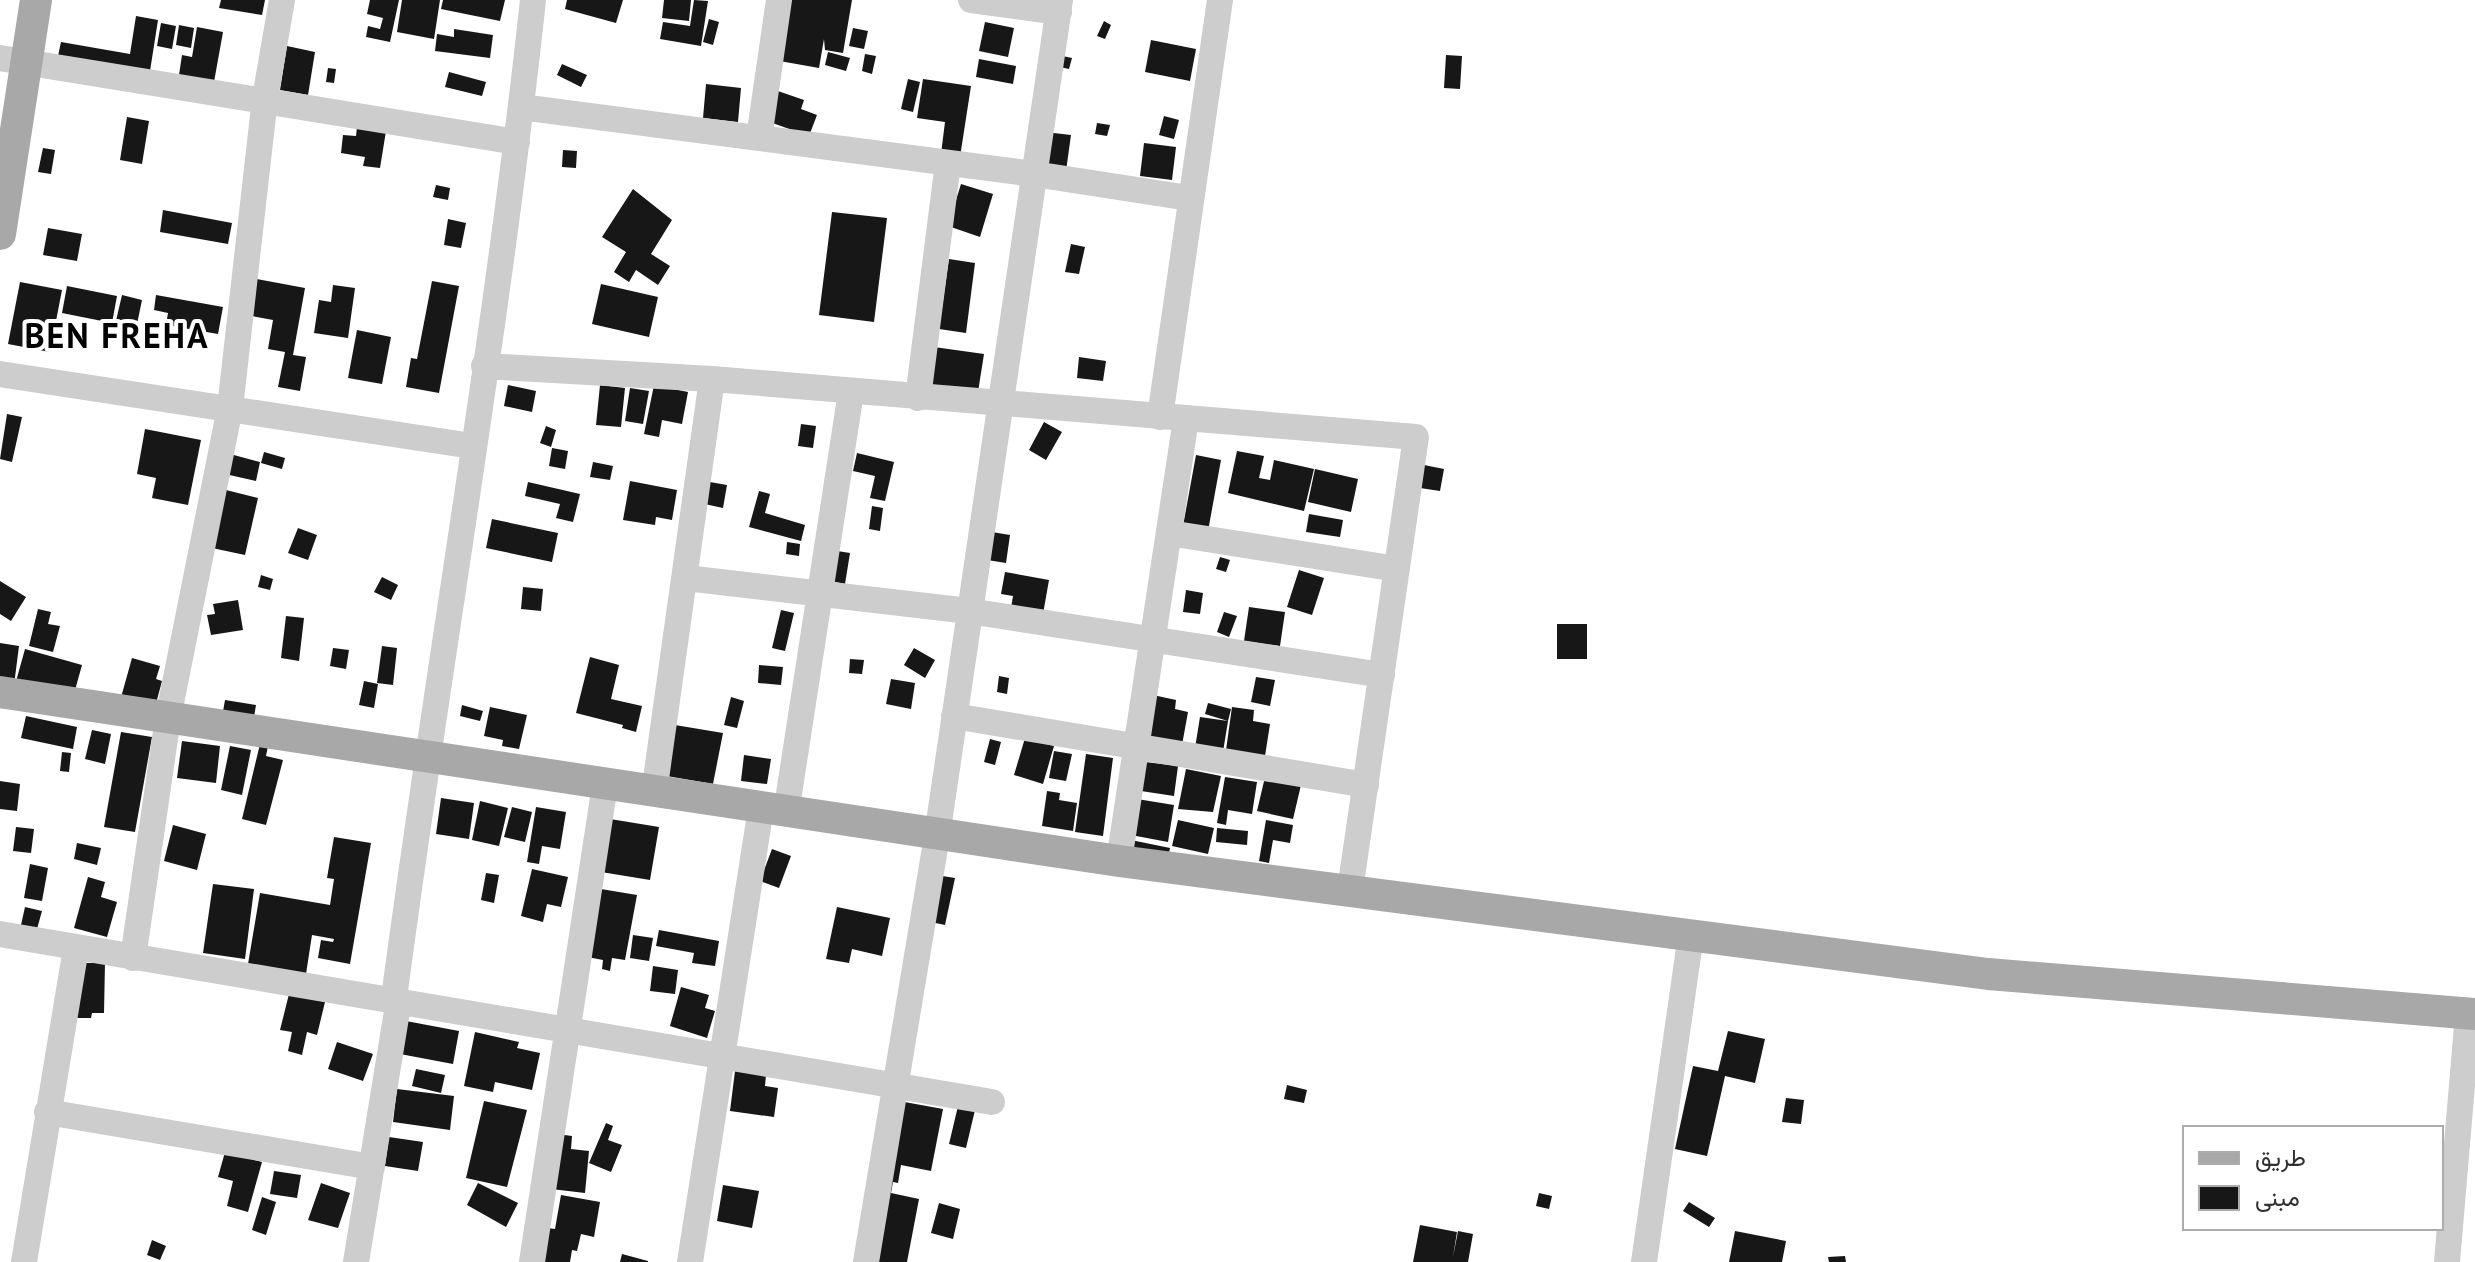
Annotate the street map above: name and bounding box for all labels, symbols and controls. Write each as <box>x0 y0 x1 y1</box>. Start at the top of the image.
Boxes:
district label: BEN FREHA <box>25 313 209 357</box>
legend <box>2183 1126 2443 1230</box>
text: طريق <box>2255 1142 2306 1173</box>
text: مبنى <box>2255 1182 2300 1213</box>

